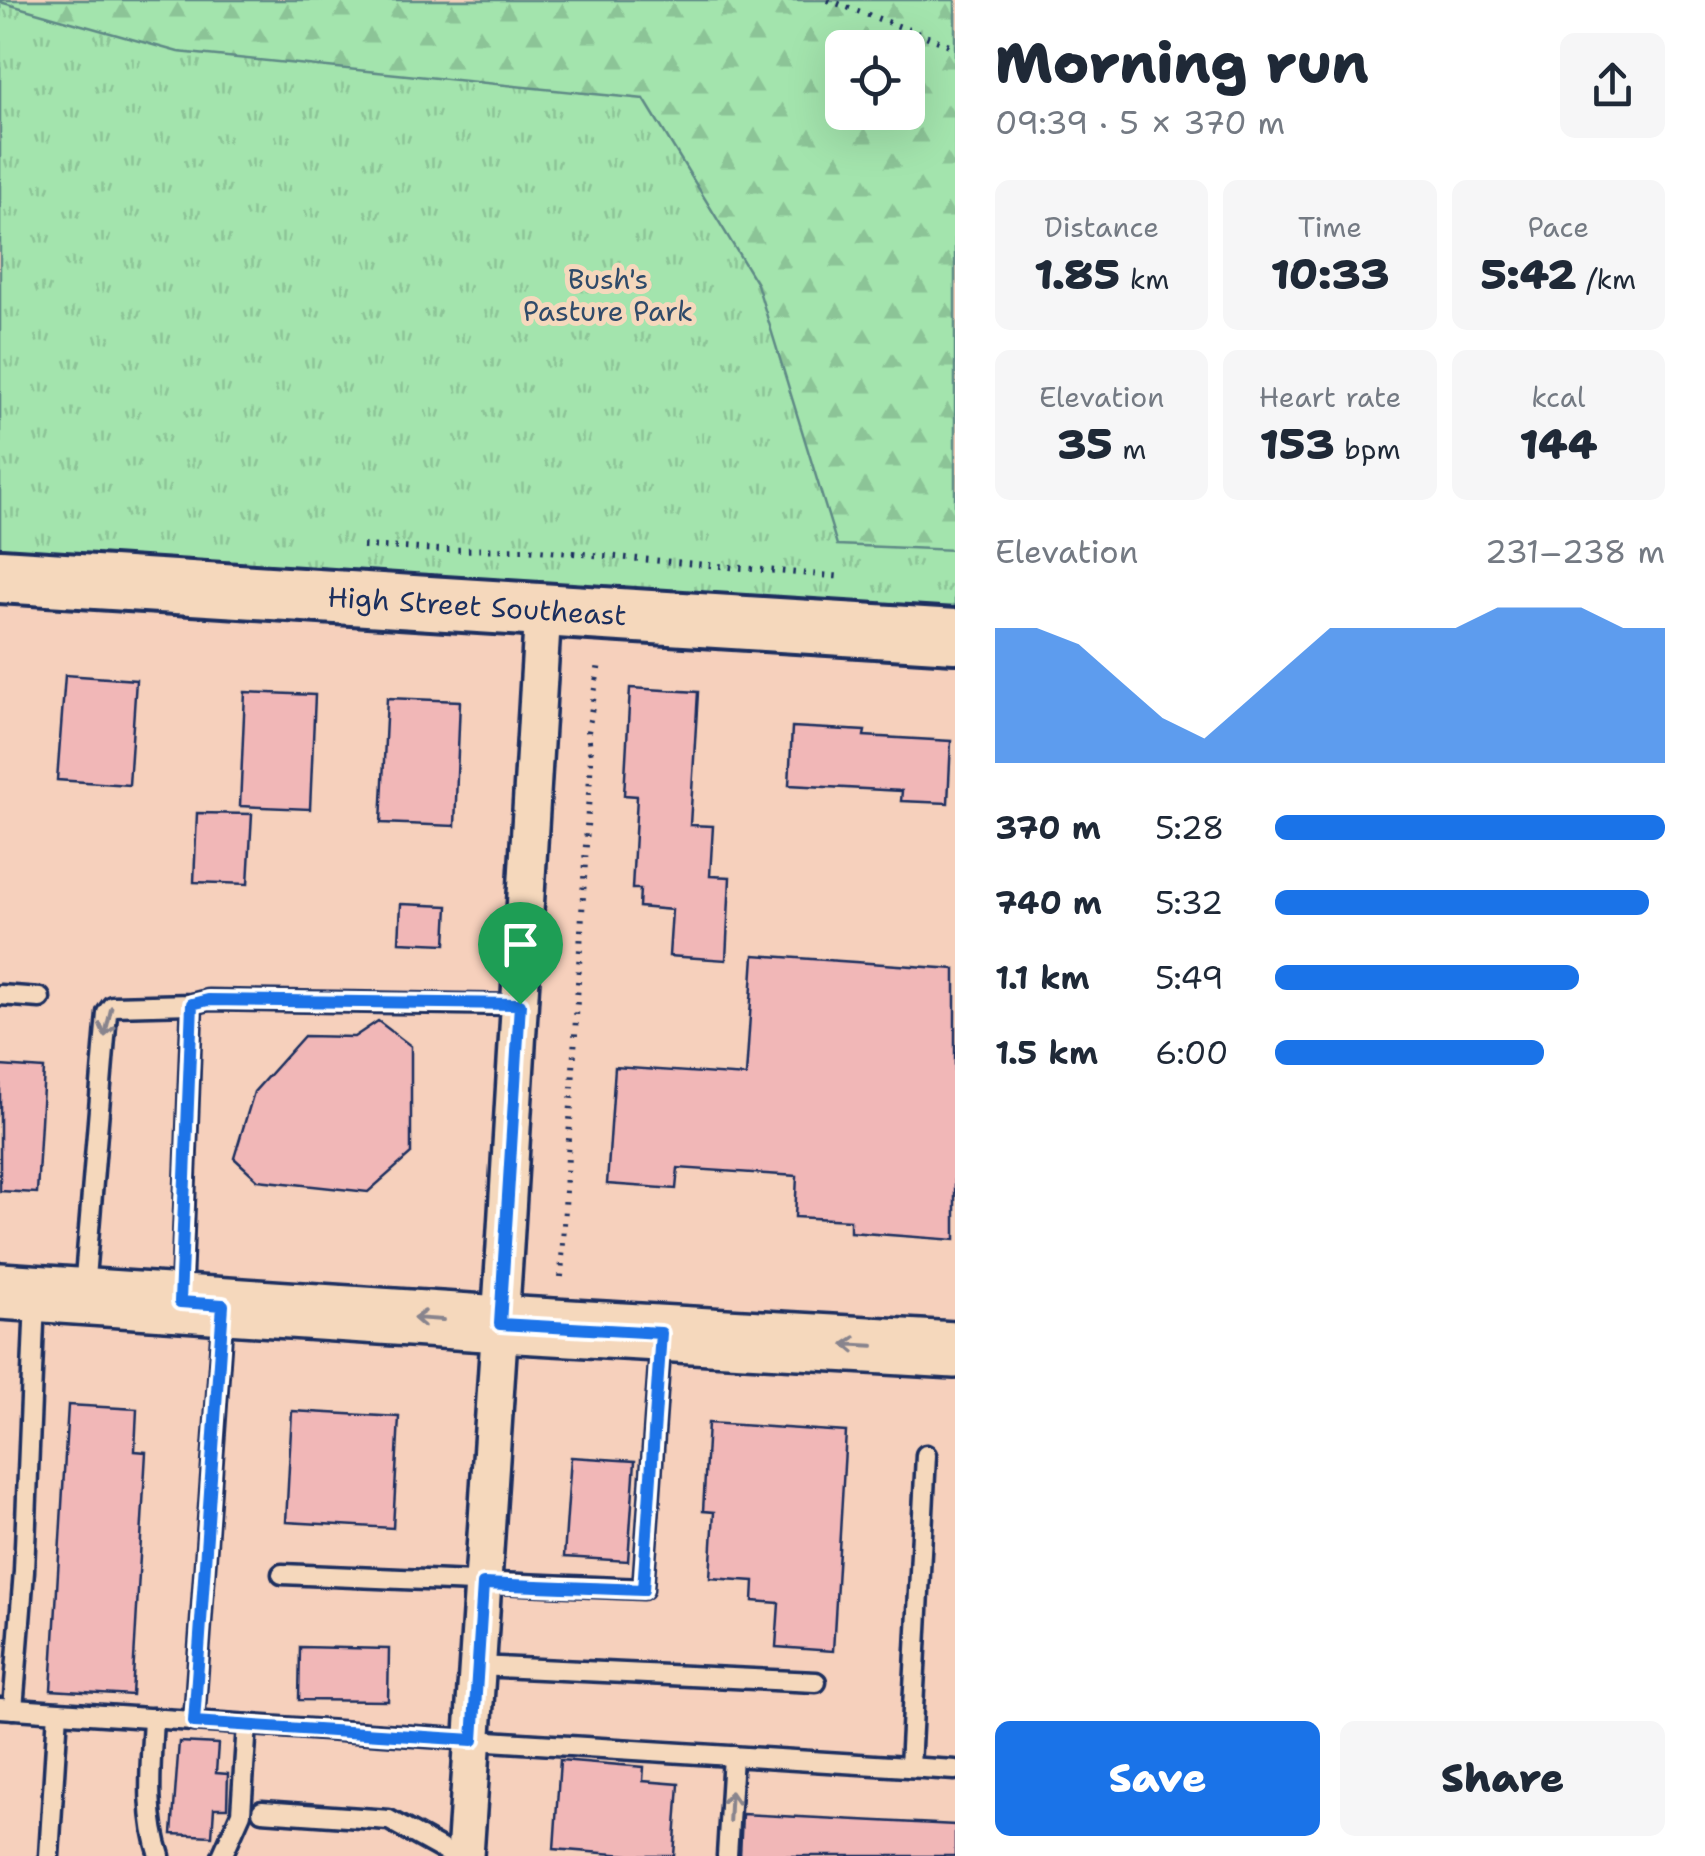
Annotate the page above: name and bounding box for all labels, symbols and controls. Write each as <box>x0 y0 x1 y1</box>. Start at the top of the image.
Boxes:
text: Morning run <box>995 26 1369 100</box>
map controls <box>825 30 925 130</box>
button: locate <box>825 30 925 130</box>
button: share <box>1560 33 1665 138</box>
text: 09:39 · 5 × 370 m <box>995 101 1285 144</box>
text: Distance <box>1044 208 1159 246</box>
text: Time <box>1298 208 1362 246</box>
text: Pace <box>1528 208 1589 246</box>
text: 1.85 <box>1034 246 1120 302</box>
text: 10:33 <box>1270 246 1389 302</box>
text: 5:42 <box>1481 246 1576 302</box>
park label: Bush's Pasture Park <box>523 260 693 330</box>
text: km <box>1120 260 1169 298</box>
text: /km <box>1576 260 1636 298</box>
text: Elevation <box>1039 378 1164 416</box>
text: Heart rate <box>1259 378 1401 416</box>
text: kcal <box>1531 378 1586 416</box>
text: 35 <box>1057 416 1113 472</box>
text: 153 <box>1259 416 1335 472</box>
text: 144 <box>1519 416 1597 472</box>
text: m <box>1113 430 1146 468</box>
text: bpm <box>1335 430 1401 468</box>
text: Elevation <box>995 530 1138 573</box>
text: 231–238 m <box>1485 530 1665 573</box>
street label: High Street Southeast <box>326 578 628 634</box>
text: 370 m <box>995 806 1101 849</box>
text: 5:28 <box>1155 806 1224 849</box>
text: 740 m <box>995 881 1102 924</box>
text: 5:32 <box>1155 881 1223 924</box>
pin <box>478 902 563 1005</box>
icon: arrive <box>493 917 548 972</box>
text: 1.1 km <box>995 956 1090 999</box>
text: 5:49 <box>1155 956 1224 999</box>
one-way arrow <box>98 1006 116 1038</box>
text: 1.5 km <box>995 1031 1098 1074</box>
text: 6:00 <box>1155 1031 1229 1074</box>
one-way arrow <box>413 1309 445 1328</box>
one-way arrow <box>842 1335 874 1354</box>
button: Save <box>995 1721 1320 1836</box>
button: Share <box>1340 1721 1665 1836</box>
one-way arrow <box>721 1790 740 1823</box>

